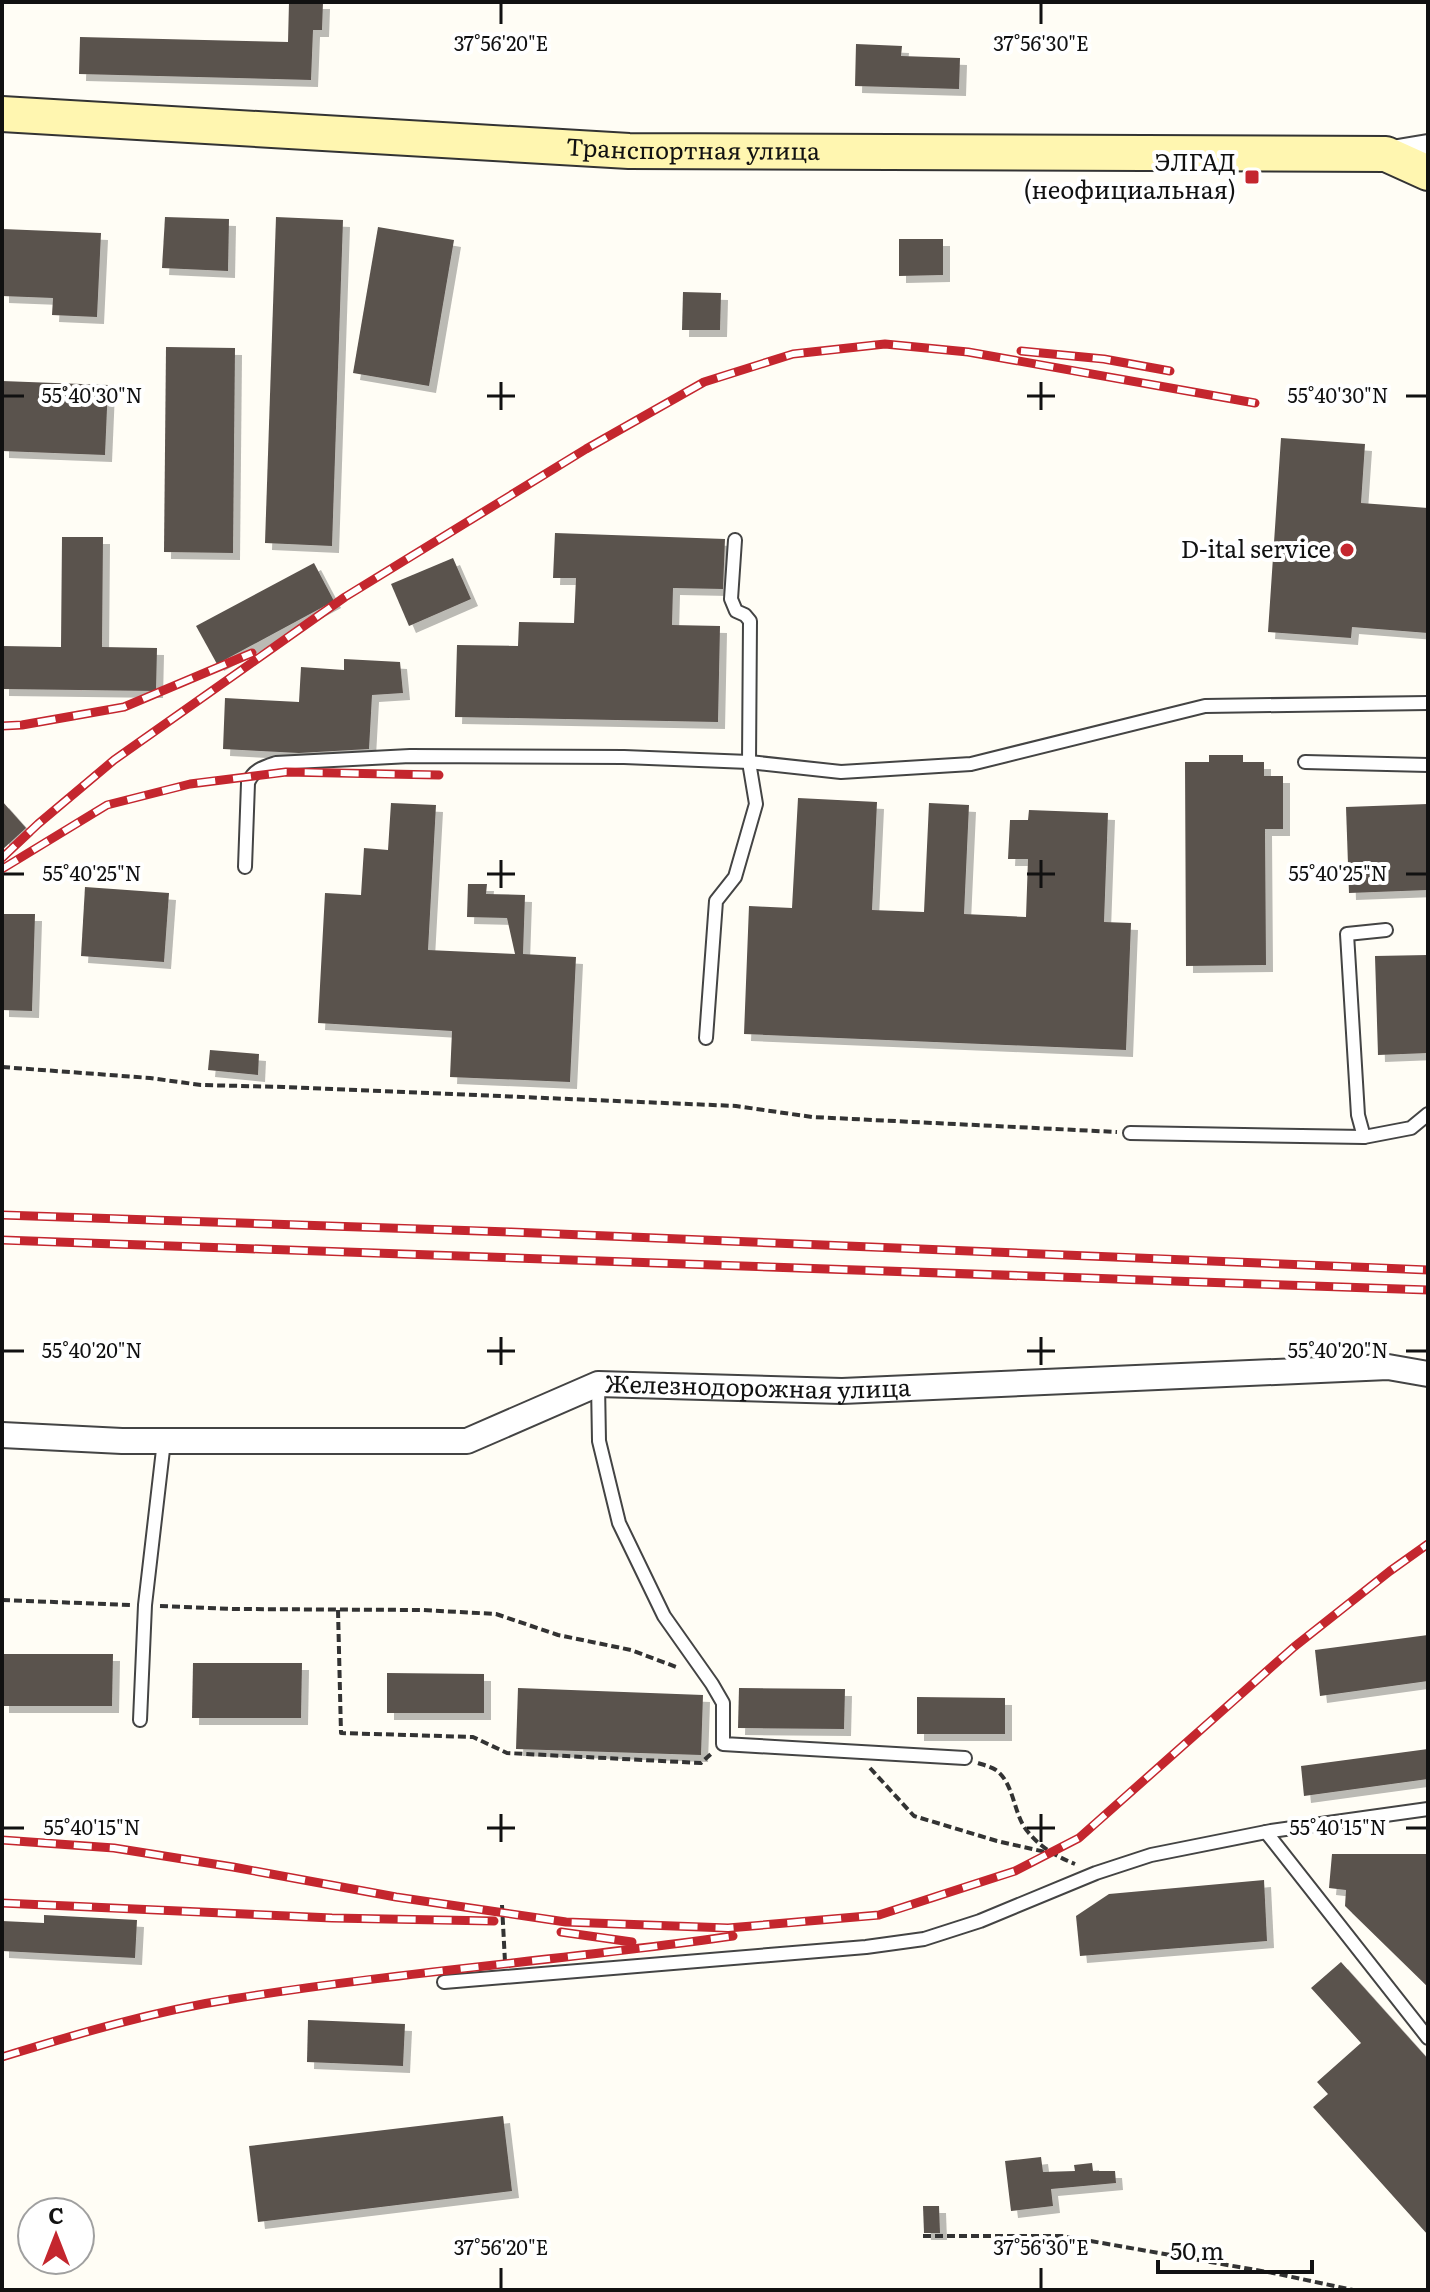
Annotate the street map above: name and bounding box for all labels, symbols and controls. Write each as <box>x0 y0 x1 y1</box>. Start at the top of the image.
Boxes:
text: 37°56'20"E <box>454 27 548 57</box>
text: 37°56'30"E <box>993 27 1089 57</box>
street label: Транспортная улица <box>565 127 820 167</box>
place label: ЭЛГАД (неофициальная) <box>1023 143 1236 206</box>
marker: ЭЛГАД (неофициальная) <box>1243 168 1261 186</box>
text: 55°40'30"N <box>42 379 143 409</box>
text: 55°40'30"N <box>1288 379 1389 409</box>
place label: D-ital service <box>1181 530 1331 565</box>
marker: D-ital service <box>1338 541 1356 559</box>
text: 55°40'25"N <box>43 857 141 887</box>
text: 55°40'25"N <box>1289 857 1387 887</box>
text: 55°40'20"N <box>42 1334 142 1364</box>
text: 55°40'20"N <box>1288 1334 1388 1364</box>
street label: Железнодорожная улица <box>605 1364 911 1406</box>
text: 55°40'15"N <box>44 1811 140 1841</box>
text: 55°40'15"N <box>1290 1811 1386 1841</box>
north arrow <box>16 2196 96 2276</box>
text: С <box>48 2198 64 2231</box>
scale bar <box>1158 2224 1312 2274</box>
text: 37°56'20"E <box>454 2231 548 2261</box>
text: 37°56'30"E <box>993 2231 1089 2261</box>
text: 50 m <box>1170 2232 1224 2267</box>

